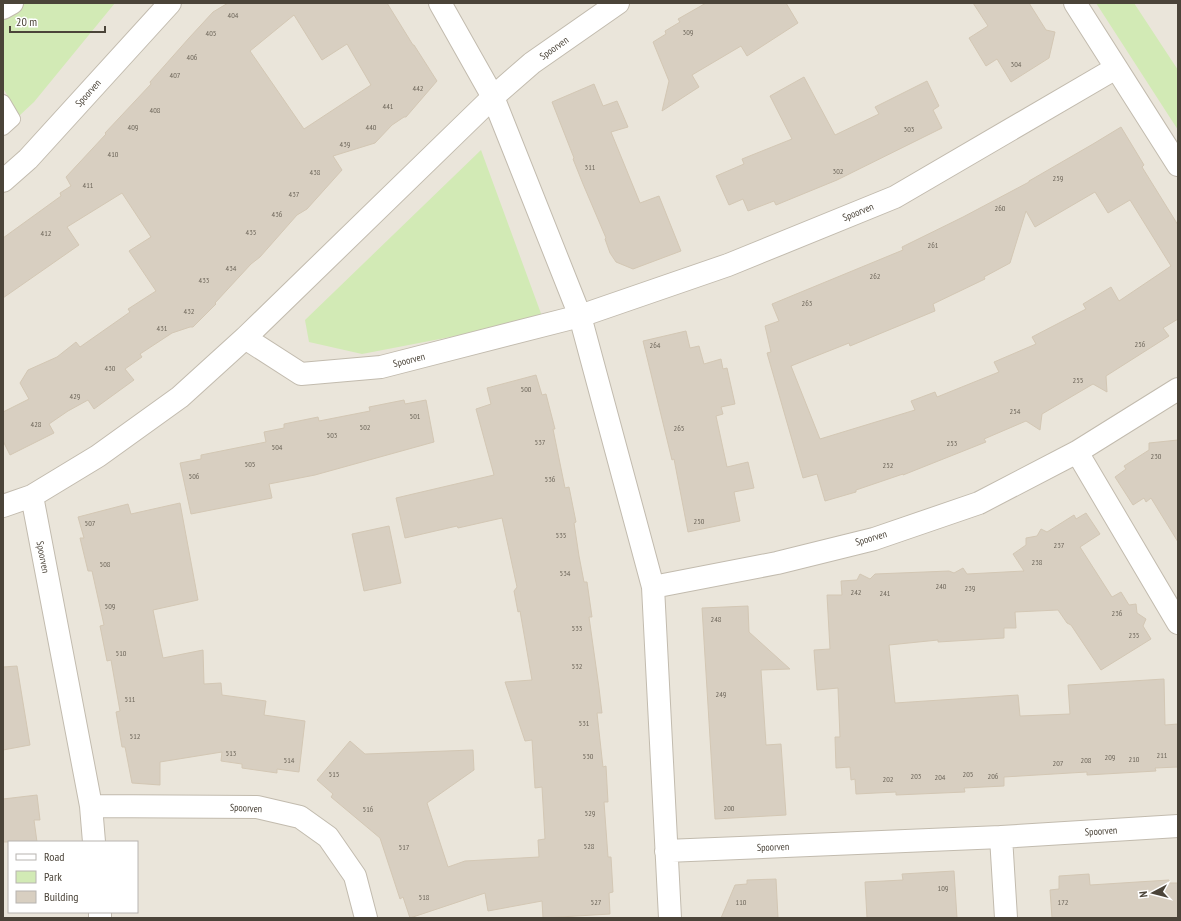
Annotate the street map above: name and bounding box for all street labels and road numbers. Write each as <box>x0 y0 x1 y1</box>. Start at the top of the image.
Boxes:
street label: Spoorven <box>537 33 571 63</box>
street label: Spoorven <box>72 77 104 109</box>
street label: Spoorven <box>841 200 875 224</box>
street label: Spoorven <box>392 350 426 370</box>
street label: Spoorven <box>854 527 888 549</box>
street label: Spoorven <box>34 540 52 574</box>
street label: Spoorven <box>229 801 263 815</box>
street label: Spoorven <box>1084 823 1118 839</box>
street label: Spoorven <box>757 840 789 854</box>

